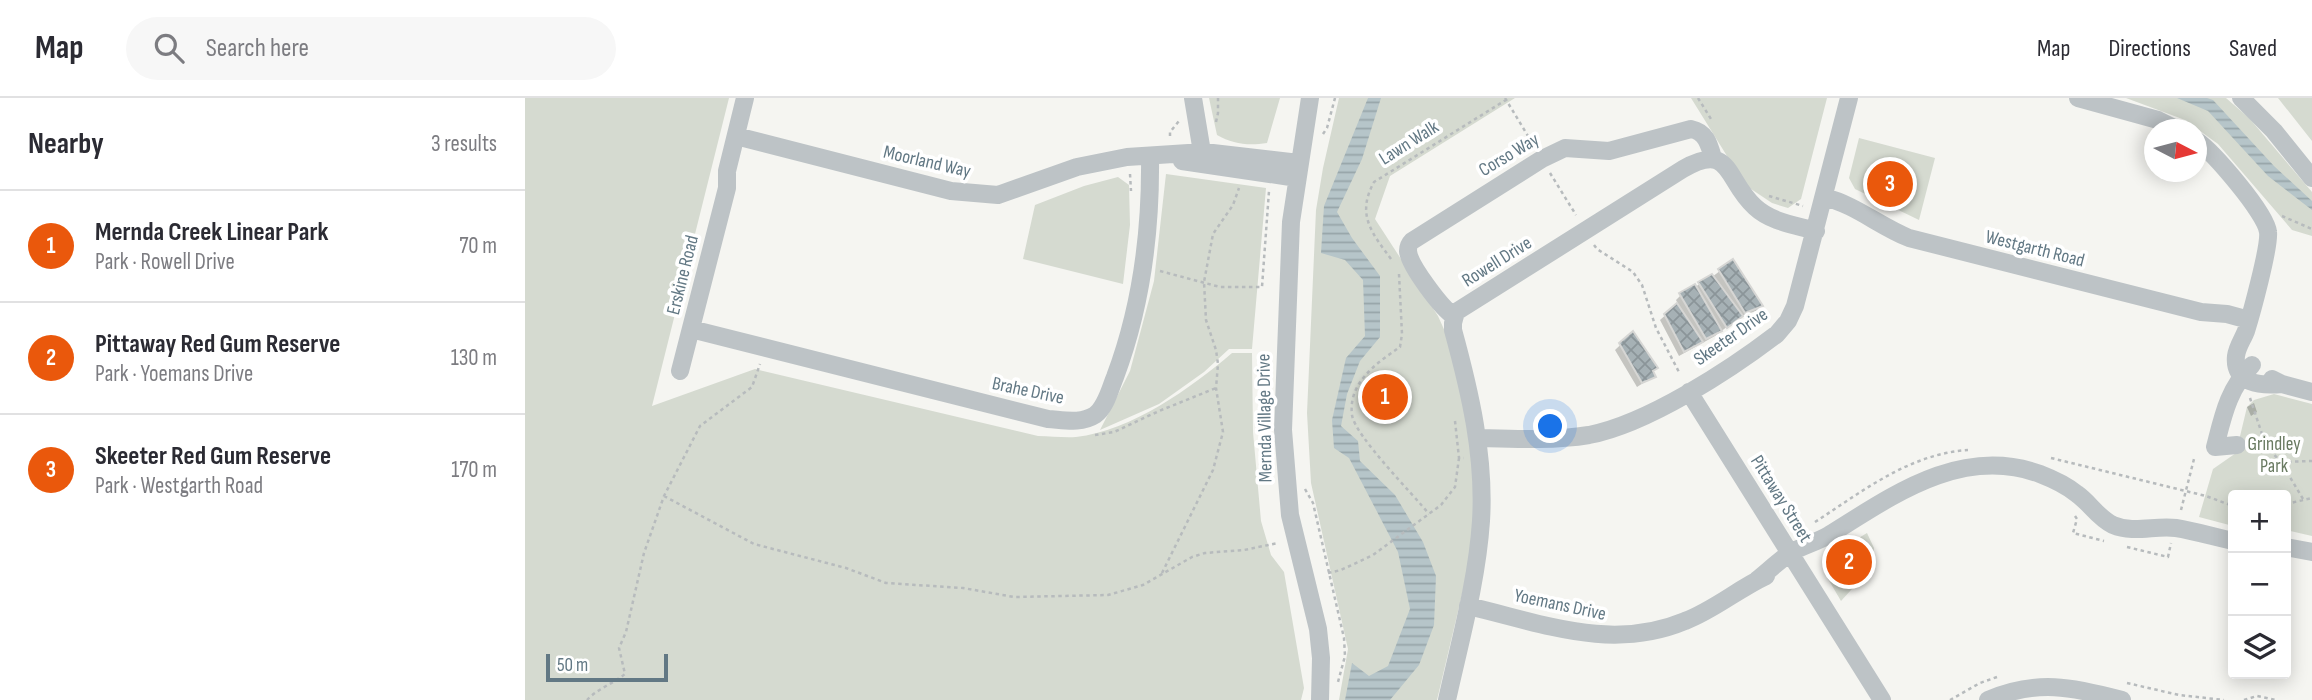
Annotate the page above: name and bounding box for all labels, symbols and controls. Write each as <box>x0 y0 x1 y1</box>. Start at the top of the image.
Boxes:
search box <box>126 17 616 80</box>
text: Map <box>35 28 84 68</box>
icon: search <box>150 29 188 67</box>
text: Search here <box>206 33 309 64</box>
text: Map <box>2037 34 2070 63</box>
text: Directions <box>2108 34 2191 63</box>
text: Saved <box>2229 34 2277 63</box>
street label: Lawn Walk <box>1375 115 1444 170</box>
north arrow <box>2144 119 2207 182</box>
text: Nearby <box>28 126 104 162</box>
street label: Corso Way <box>1475 128 1544 182</box>
text: 3 results <box>431 130 497 158</box>
street label: Moorland Way <box>881 141 973 183</box>
pin: 3 <box>1867 158 1913 210</box>
text: Mernda Creek Linear Park <box>95 217 328 248</box>
street label: Westgarth Road <box>1983 226 2087 272</box>
text: 1 <box>46 232 56 260</box>
text: 70 m <box>459 232 497 260</box>
street label: Rowell Drive <box>1458 232 1536 292</box>
street label: Erskine Road <box>662 233 704 317</box>
text: Park · Rowell Drive <box>95 248 235 276</box>
street label: Skeeter Drive <box>1689 303 1773 371</box>
text: Pittaway Red Gum Reserve <box>95 329 340 360</box>
text: 2 <box>46 344 56 372</box>
text: 130 m <box>451 344 497 372</box>
street label: Mernda Village Drive <box>1252 354 1278 482</box>
text: Park · Yoemans Drive <box>95 360 253 388</box>
pin: 1 <box>1362 371 1408 423</box>
street label: Brahe Drive <box>990 372 1066 410</box>
your location <box>1533 409 1567 443</box>
park label: Grindley Park <box>2248 433 2301 478</box>
text: Skeeter Red Gum Reserve <box>95 441 331 472</box>
street label: Pittaway Street <box>1745 451 1817 547</box>
text: 3 <box>46 456 56 484</box>
text: 170 m <box>451 456 497 484</box>
text: Park · Westgarth Road <box>95 472 263 500</box>
map controls <box>2228 490 2291 679</box>
button: + <box>2228 490 2291 553</box>
pin: 2 <box>1826 536 1872 588</box>
button: − <box>2228 553 2291 616</box>
street label: Yoemans Drive <box>1512 584 1608 626</box>
button: layers <box>2228 616 2291 679</box>
scale bar <box>546 651 669 683</box>
text: 50 m <box>557 654 588 677</box>

